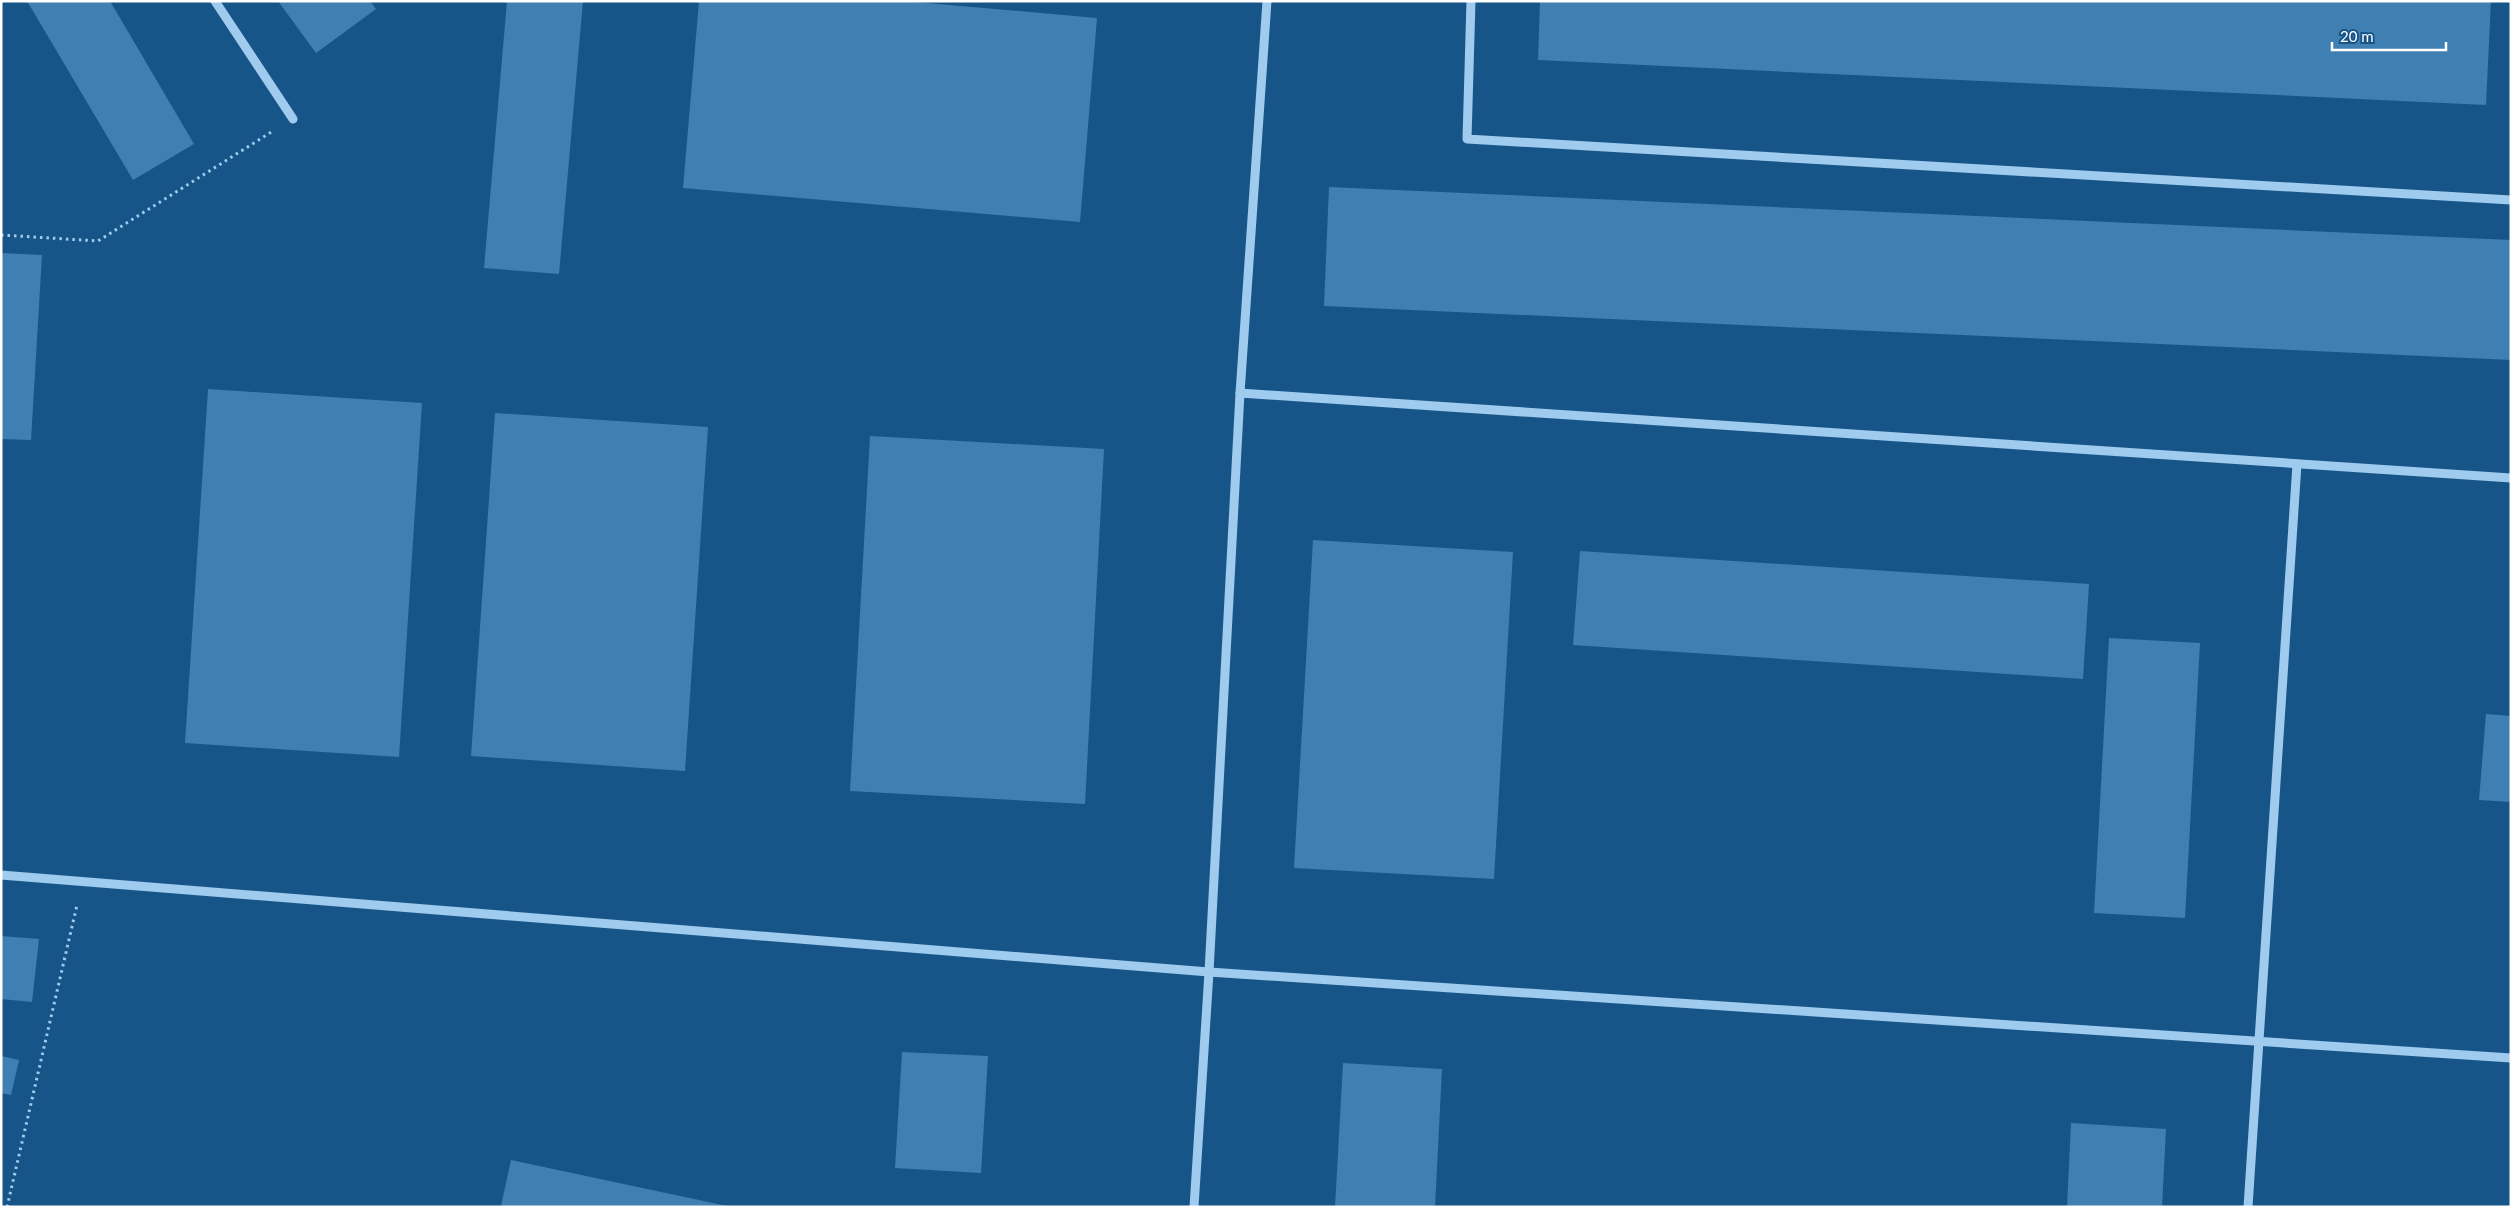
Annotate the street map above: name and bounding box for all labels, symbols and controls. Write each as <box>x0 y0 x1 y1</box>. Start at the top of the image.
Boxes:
scale bar <box>2332 20 2446 52</box>
text: 20 m <box>2340 27 2374 45</box>

